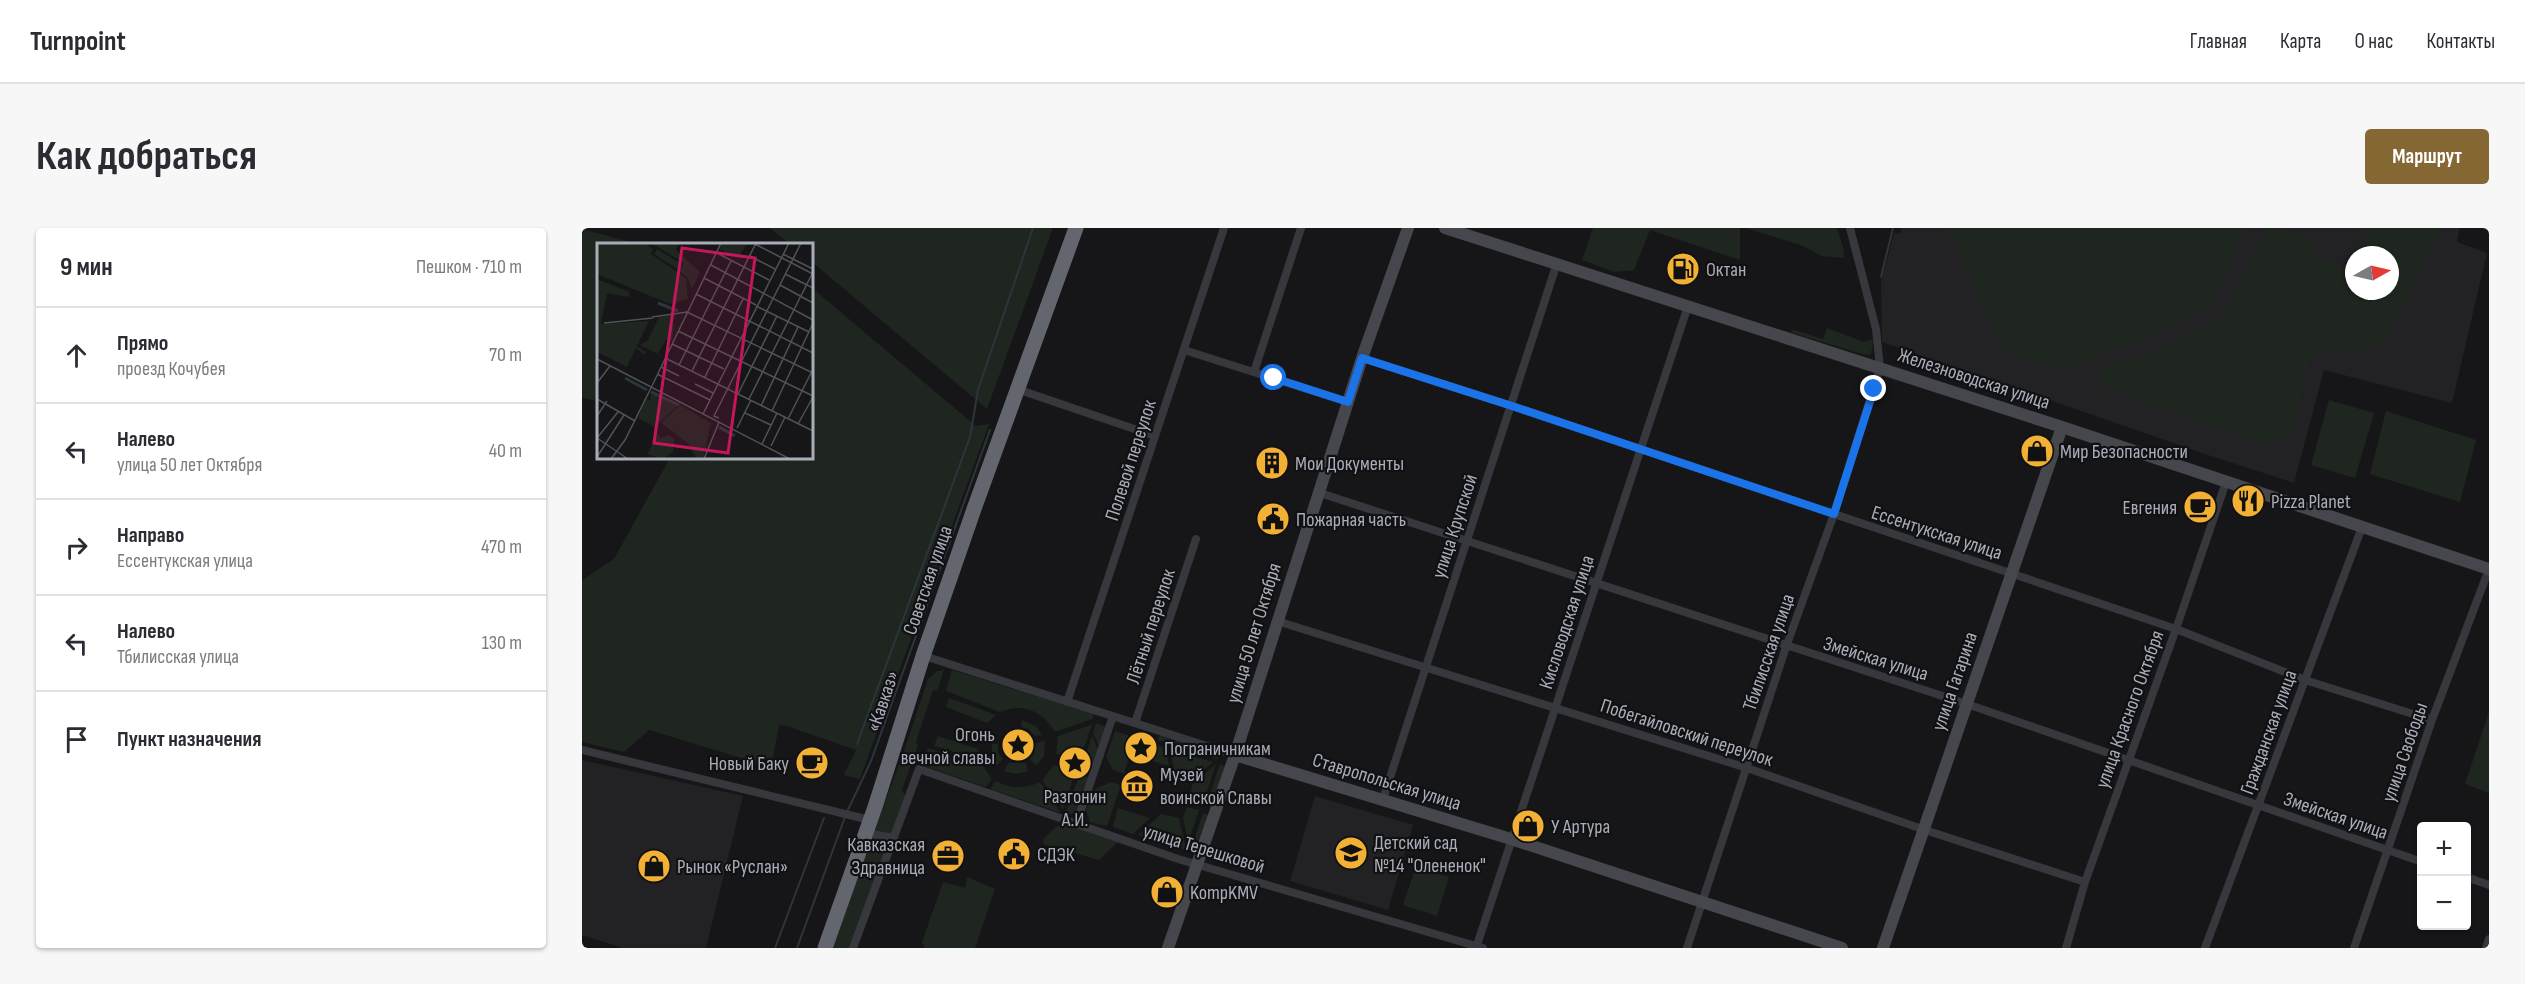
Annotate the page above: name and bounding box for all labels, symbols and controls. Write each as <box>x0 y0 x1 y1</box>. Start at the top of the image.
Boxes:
text: Turnpoint <box>30 25 126 58</box>
text: Главная <box>2190 29 2247 54</box>
text: Карта <box>2280 29 2321 54</box>
text: О нас <box>2354 29 2393 54</box>
text: Контакты <box>2426 29 2495 54</box>
button: Маршрут <box>2365 129 2489 184</box>
text: Как добраться <box>36 131 257 182</box>
inset map <box>597 243 813 459</box>
north arrow <box>2345 246 2399 300</box>
fuel station icon: Октан <box>1665 251 1701 287</box>
text: 9 мин <box>60 252 113 283</box>
text: Пешком · 710 m <box>416 255 522 279</box>
place label: Октан <box>1706 258 1746 282</box>
text: Прямо <box>117 330 168 357</box>
icon: ahead <box>60 339 93 372</box>
text: 70 m <box>489 343 522 367</box>
street label: Железноводская улица <box>1895 343 2053 415</box>
text: проезд Кочубея <box>117 357 226 381</box>
route start <box>1260 364 1286 390</box>
route end <box>1860 375 1886 401</box>
street label: Полевой переулок <box>1100 396 1162 524</box>
text: Налево <box>117 426 175 453</box>
shop icon: Мир Безопасности <box>2019 433 2055 469</box>
icon: left <box>60 435 93 468</box>
text: 40 m <box>489 439 522 463</box>
place label: Мир Безопасности <box>2060 440 2188 464</box>
building icon: Мои Документы <box>1254 445 1290 481</box>
place label: Мои Документы <box>1295 452 1404 476</box>
text: улица 50 лет Октября <box>117 453 262 477</box>
street label: улица Крупской <box>1427 471 1483 581</box>
restaurant icon: Pizza Planet <box>2230 483 2266 519</box>
cafe icon: Евгения <box>2182 489 2218 525</box>
place label: Pizza Planet <box>2271 490 2351 514</box>
place label: Евгения <box>2123 496 2177 520</box>
public building icon: Пожарная часть <box>1255 501 1291 537</box>
street label: Ессентукская улица <box>1868 501 2005 565</box>
place label: Пожарная часть <box>1296 508 1406 532</box>
text: Направо <box>117 522 184 549</box>
street label: Советская улица <box>898 523 958 638</box>
icon: right <box>60 531 93 564</box>
text: 470 m <box>481 535 522 559</box>
text: Ессентукская улица <box>117 549 253 573</box>
street label: Кисловодская улица <box>1534 552 1600 692</box>
street label: улица 50 лет Октября <box>1221 560 1287 706</box>
street label: Лётный переулок <box>1121 565 1181 687</box>
street label: Тбилисская улица <box>1738 591 1800 714</box>
text: Налево <box>117 618 175 645</box>
icon: left <box>60 627 93 660</box>
street label: улица Красного Октября <box>2090 627 2170 791</box>
street label: улица Гагарина <box>1927 629 1983 734</box>
text: 130 m <box>482 631 522 655</box>
street label: Змейская улица <box>1820 632 1931 686</box>
text: Тбилисская улица <box>117 645 239 669</box>
street label: Гражданская улица <box>2235 667 2303 798</box>
street label: «Кавказ» <box>861 668 905 735</box>
street label: Побегайловский переулок <box>1597 694 1776 772</box>
street label: улица Свободы <box>2377 699 2433 805</box>
icon: arrive <box>60 723 93 756</box>
place label: Огонь вечной славы <box>901 723 995 770</box>
text: Пункт назначения <box>117 726 261 753</box>
place icon: Огонь вечной славы <box>1000 727 1036 763</box>
place icon: Пограничникам <box>1123 730 1159 766</box>
place label: Пограничникам <box>1164 737 1271 761</box>
cafe icon: Новый Баку <box>794 745 830 781</box>
place icon: Разгонин А.И. <box>1057 745 1093 781</box>
street label: Ставропольская улица <box>1310 748 1464 816</box>
place label: Новый Баку <box>709 752 789 776</box>
place label: Музей воинской Славы <box>1160 763 1272 810</box>
museum icon: Музей воинской Славы <box>1119 768 1155 804</box>
place label: Разгонин А.И. <box>1044 785 1106 832</box>
street label: Змейская улица <box>2280 787 2391 845</box>
shop icon: У Артура <box>1510 808 1546 844</box>
place label: У Артура <box>1551 815 1610 839</box>
street label: улица Терешковой <box>1140 819 1267 879</box>
map controls <box>2417 822 2471 930</box>
button: + <box>2417 822 2471 876</box>
place label: Детский сад №14 "Олененок" <box>1374 831 1486 878</box>
place label: Кавказская Здравница <box>847 833 925 880</box>
school or university icon: Детский сад №14 "Олененок" <box>1333 835 1369 871</box>
public building icon: СДЭК <box>996 836 1032 872</box>
office icon: Кавказская Здравница <box>930 838 966 874</box>
place label: СДЭК <box>1037 843 1075 867</box>
shop icon: Рынок «Руслан» <box>636 848 672 884</box>
place label: Рынок «Руслан» <box>677 855 788 879</box>
shop icon: KompKMV <box>1149 874 1185 910</box>
button: − <box>2417 876 2471 930</box>
place label: KompKMV <box>1190 881 1258 905</box>

